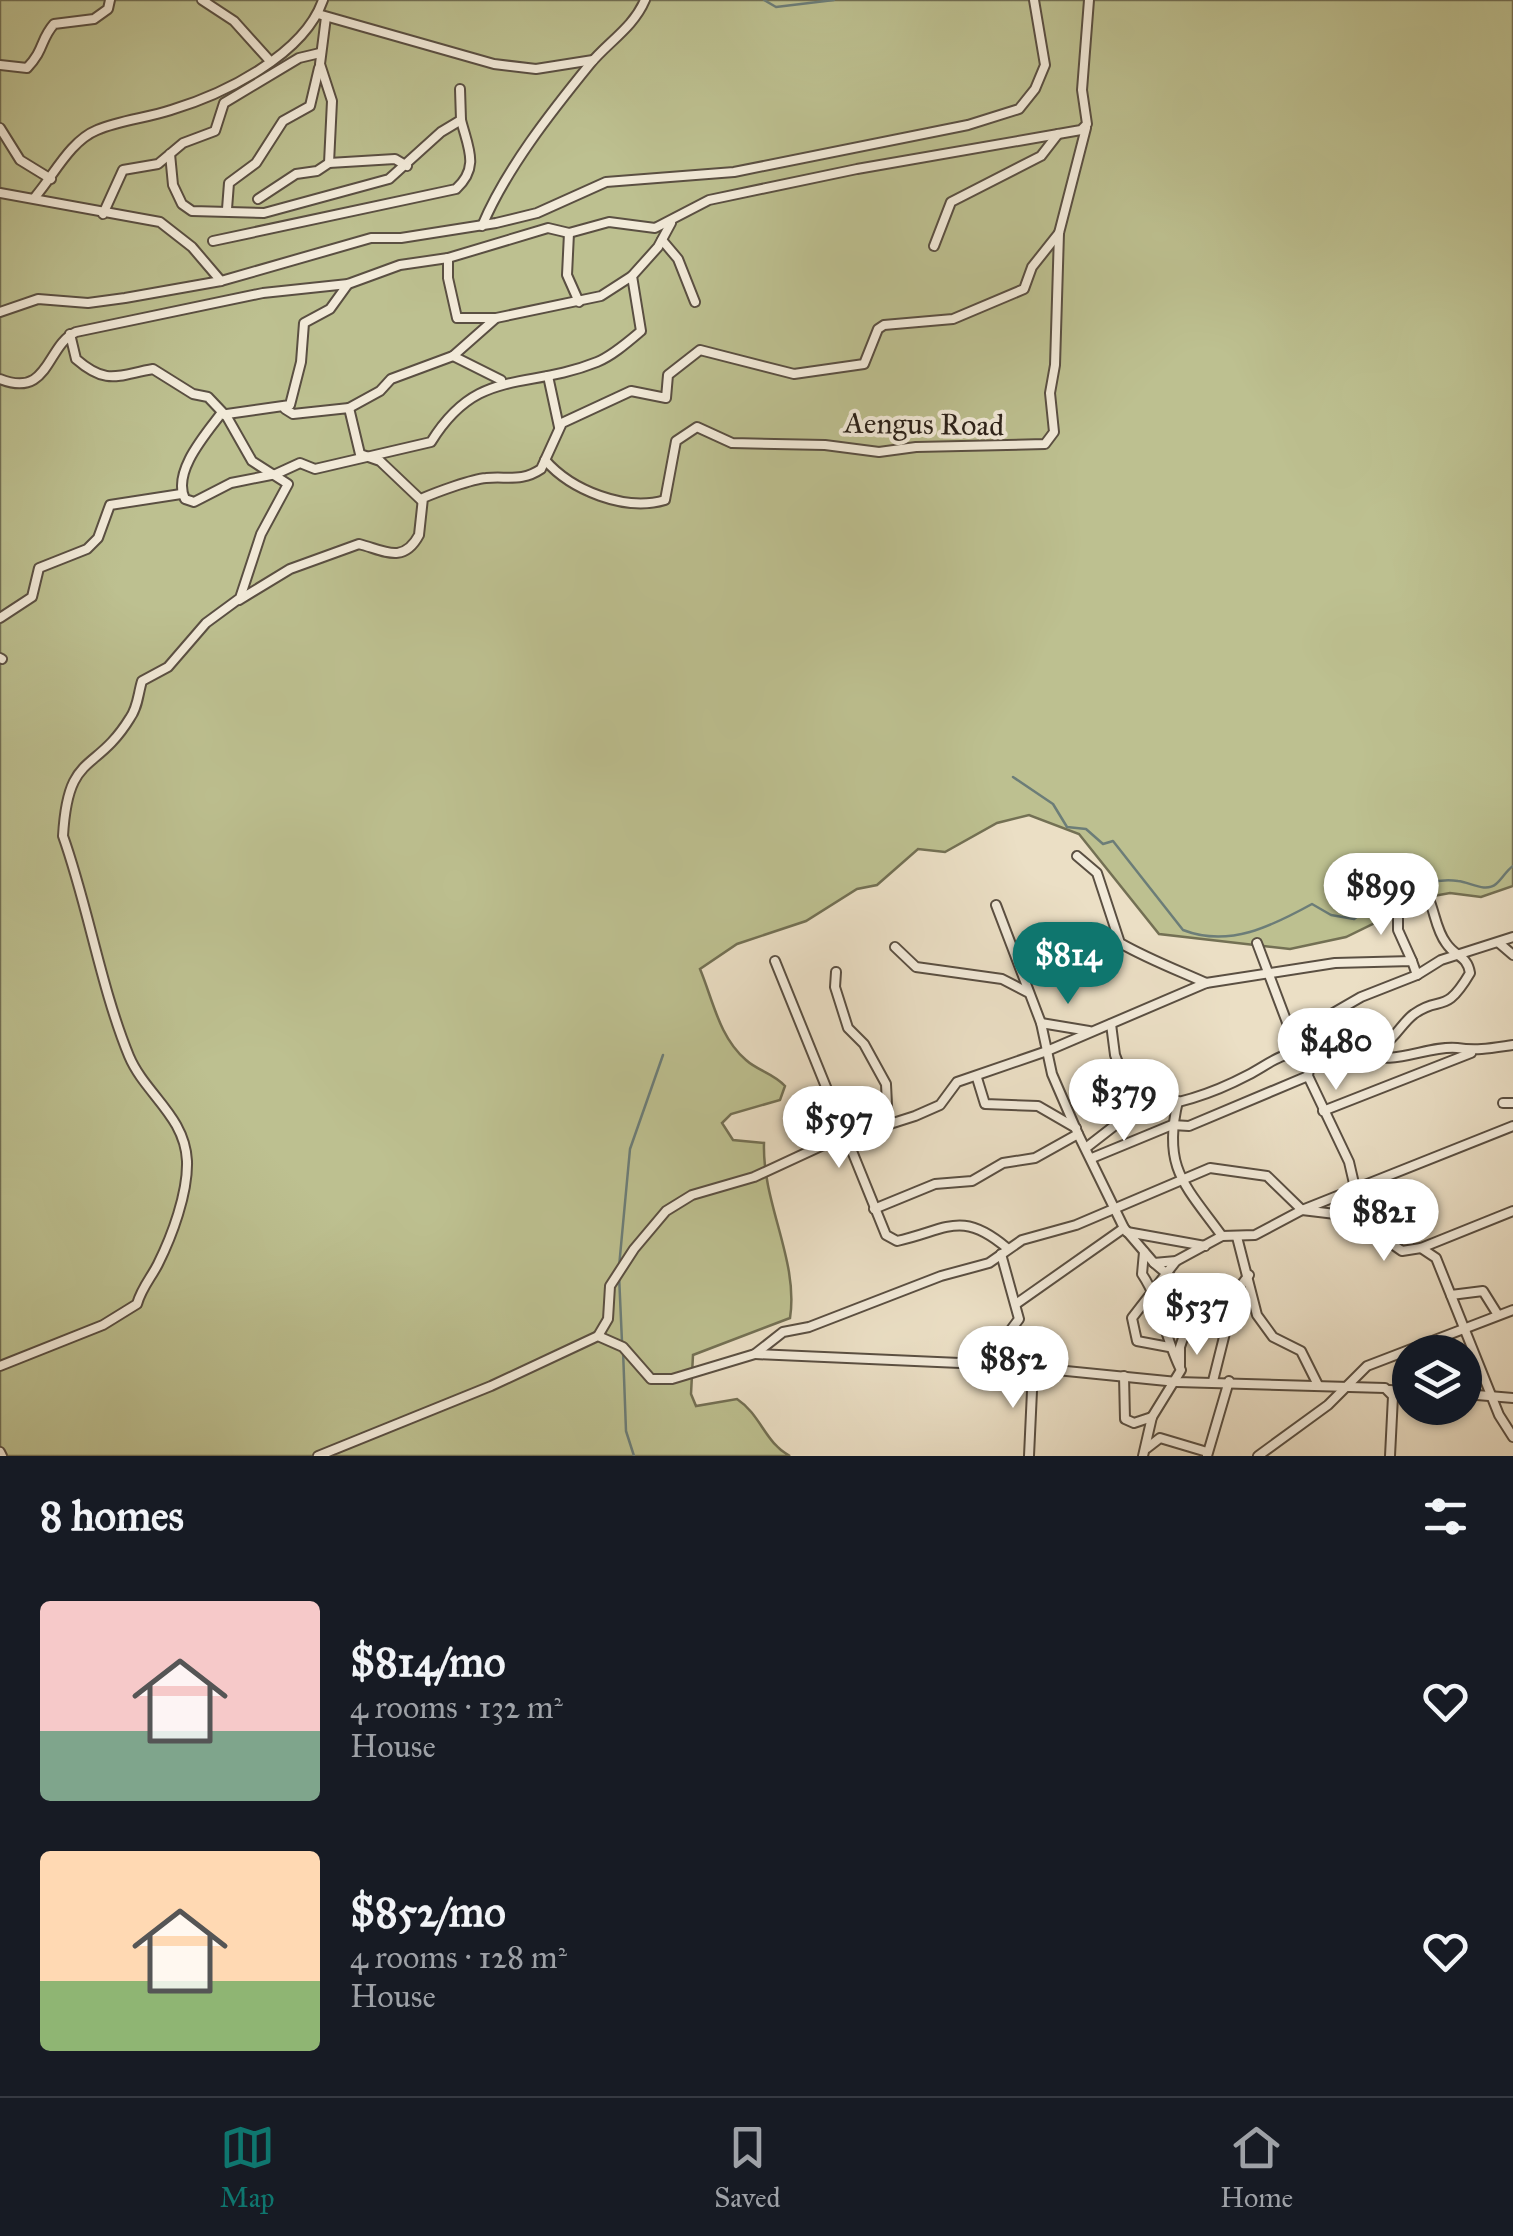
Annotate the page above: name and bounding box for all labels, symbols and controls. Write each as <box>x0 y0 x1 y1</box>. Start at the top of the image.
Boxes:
street label: Aengus Road <box>842 405 1004 443</box>
pin: $899 <box>1322 853 1440 938</box>
text: $899 <box>1346 866 1416 905</box>
pin: $814 <box>1009 922 1127 1007</box>
text: $814 <box>1035 935 1101 974</box>
pin: $480 <box>1277 1008 1395 1093</box>
text: $480 <box>1300 1021 1372 1060</box>
pin: $379 <box>1065 1059 1183 1144</box>
text: $379 <box>1091 1072 1157 1111</box>
pin: $597 <box>780 1086 898 1171</box>
text: $597 <box>805 1099 873 1138</box>
pin: $821 <box>1325 1179 1443 1264</box>
text: $821 <box>1352 1192 1416 1231</box>
pin: $537 <box>1138 1273 1256 1358</box>
text: $537 <box>1165 1286 1229 1325</box>
pin: $852 <box>954 1326 1072 1411</box>
map controls <box>1392 1335 1482 1425</box>
button: layers <box>1392 1335 1482 1425</box>
text: $852 <box>980 1339 1046 1378</box>
icon: filters <box>1418 1489 1473 1544</box>
text: 8 homes <box>40 1490 184 1542</box>
text: $814/mo <box>350 1636 505 1688</box>
icon: home <box>120 1641 240 1761</box>
icon: heart <box>1418 1674 1473 1729</box>
text: 4 rooms · 132 m² <box>350 1688 563 1727</box>
text: House <box>350 1727 436 1766</box>
text: $852/mo <box>350 1886 506 1938</box>
icon: home <box>120 1891 240 2011</box>
icon: heart <box>1418 1924 1473 1979</box>
text: 4 rooms · 128 m² <box>350 1938 567 1977</box>
text: House <box>350 1977 436 2016</box>
tab: Map <box>220 2120 275 2215</box>
tab: Saved <box>714 2120 781 2215</box>
tab: Home <box>1220 2120 1293 2215</box>

